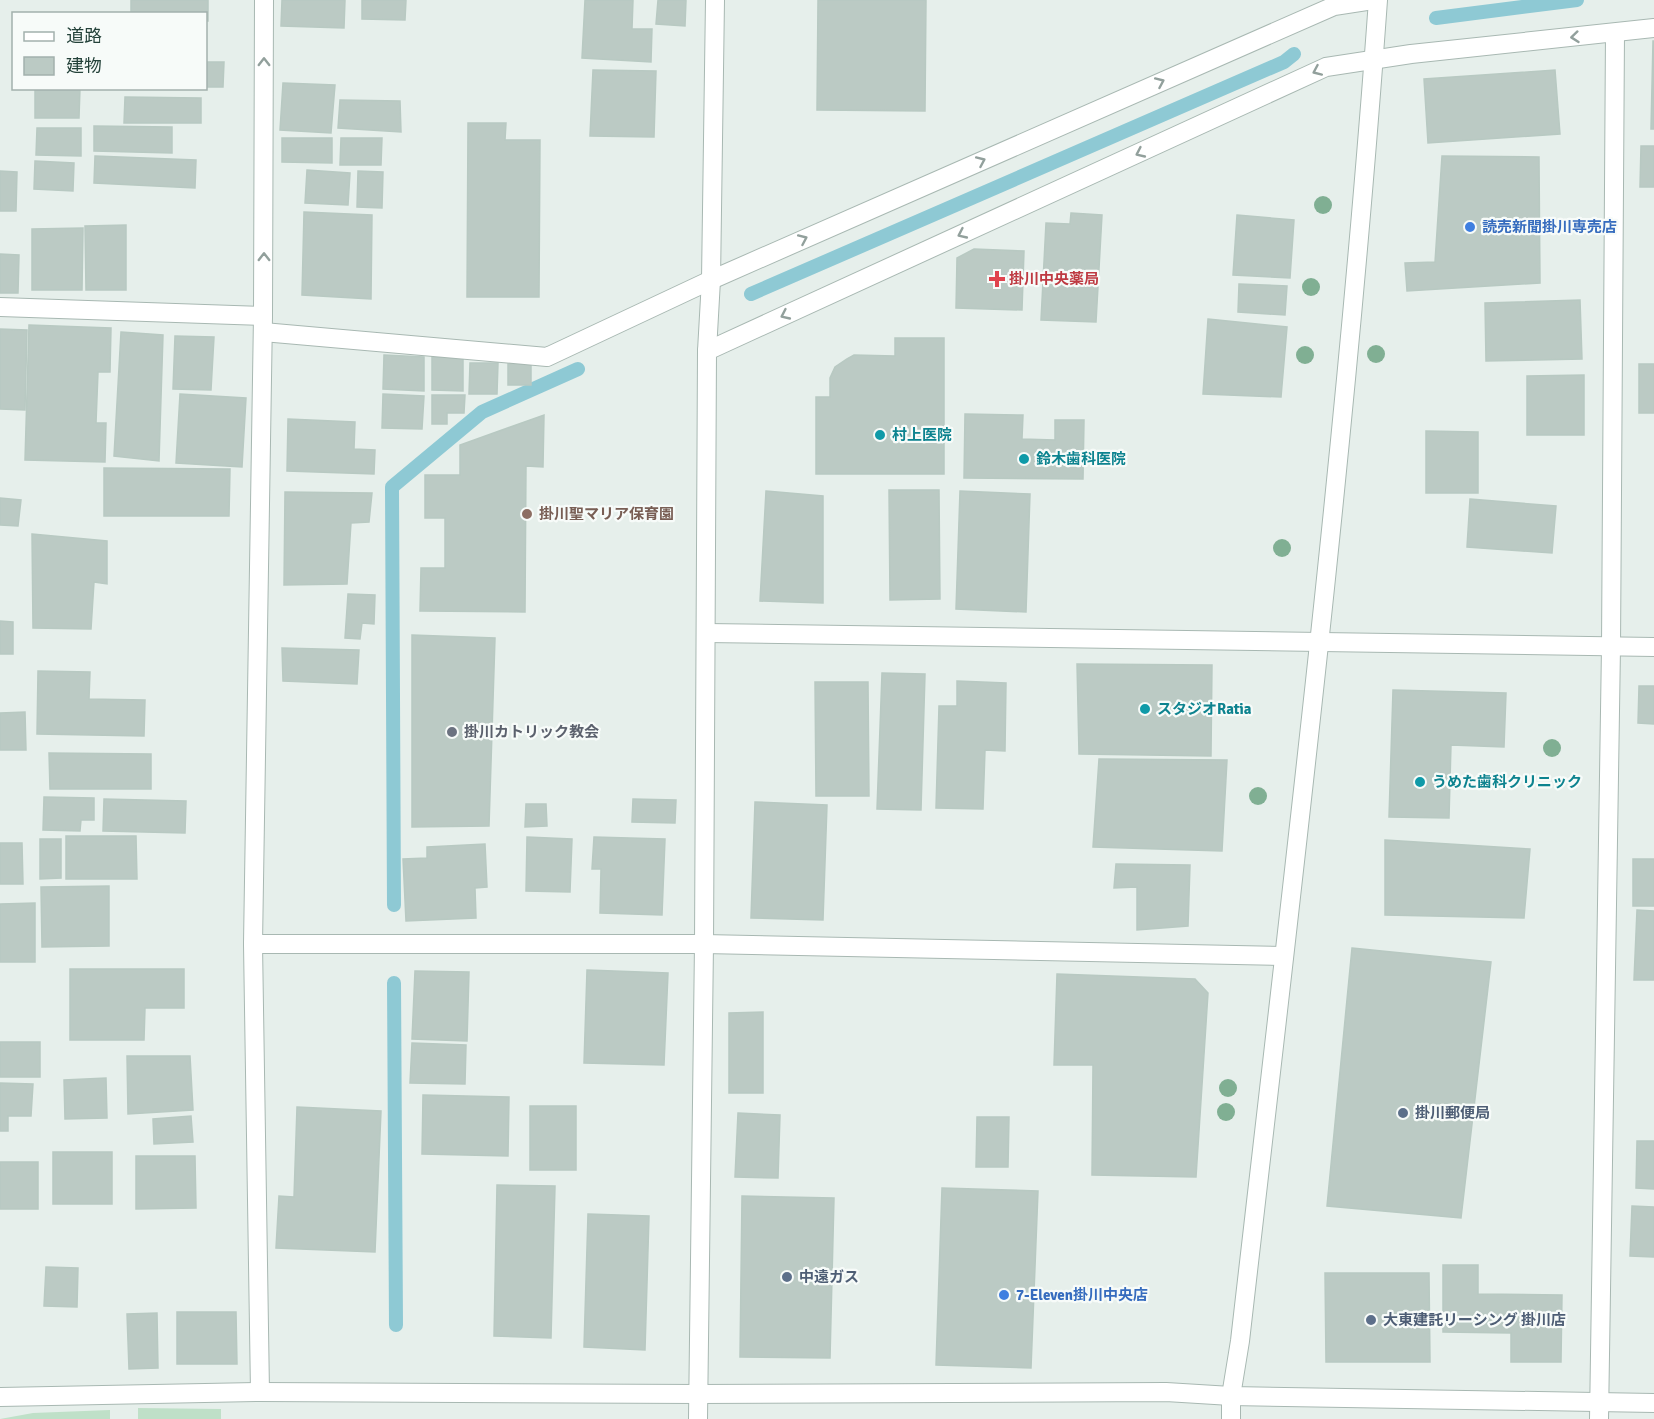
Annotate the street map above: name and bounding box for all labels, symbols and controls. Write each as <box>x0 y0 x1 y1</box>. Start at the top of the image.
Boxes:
legend <box>12 12 207 90</box>
text: 道路 <box>66 25 102 47</box>
one-way arrow <box>1570 30 1580 43</box>
text: 建物 <box>66 55 102 77</box>
one-way arrow <box>258 58 270 67</box>
one-way arrow <box>1312 64 1323 76</box>
one-way arrow <box>1153 78 1164 90</box>
one-way arrow <box>1135 145 1146 157</box>
one-way arrow <box>975 156 986 168</box>
place label: 読売新聞掛川専売店 <box>1482 218 1617 236</box>
marker: 読売新聞掛川専売店 <box>1463 220 1477 234</box>
one-way arrow <box>958 226 969 238</box>
one-way arrow <box>796 235 807 247</box>
one-way arrow <box>258 253 270 262</box>
place label: 掛川中央薬局 <box>1009 270 1099 288</box>
marker: 掛川中央薬局 <box>990 272 1004 286</box>
one-way arrow <box>781 308 792 320</box>
place label: 村上医院 <box>892 426 952 444</box>
marker: 村上医院 <box>873 428 887 442</box>
place label: 鈴木歯科医院 <box>1036 450 1126 468</box>
marker: 鈴木歯科医院 <box>1017 452 1031 466</box>
place label: 掛川聖マリア保育園 <box>539 505 674 523</box>
marker: 掛川聖マリア保育園 <box>520 507 534 521</box>
place label: スタジオRatia <box>1157 700 1252 718</box>
marker: スタジオRatia <box>1138 702 1152 716</box>
place label: 掛川カトリック教会 <box>464 723 599 741</box>
marker: 掛川カトリック教会 <box>445 725 459 739</box>
place label: うめた歯科クリニック <box>1432 773 1582 791</box>
marker: うめた歯科クリニック <box>1413 775 1427 789</box>
place label: 掛川郵便局 <box>1415 1104 1490 1122</box>
marker: 掛川郵便局 <box>1396 1106 1410 1120</box>
place label: 中遠ガス <box>799 1268 859 1286</box>
marker: 中遠ガス <box>780 1270 794 1284</box>
place label: 7-Eleven掛川中央店 <box>1016 1286 1148 1304</box>
marker: 7-Eleven掛川中央店 <box>997 1288 1011 1302</box>
place label: 大東建託リーシング 掛川店 <box>1383 1311 1566 1329</box>
marker: 大東建託リーシング 掛川店 <box>1364 1313 1378 1327</box>

